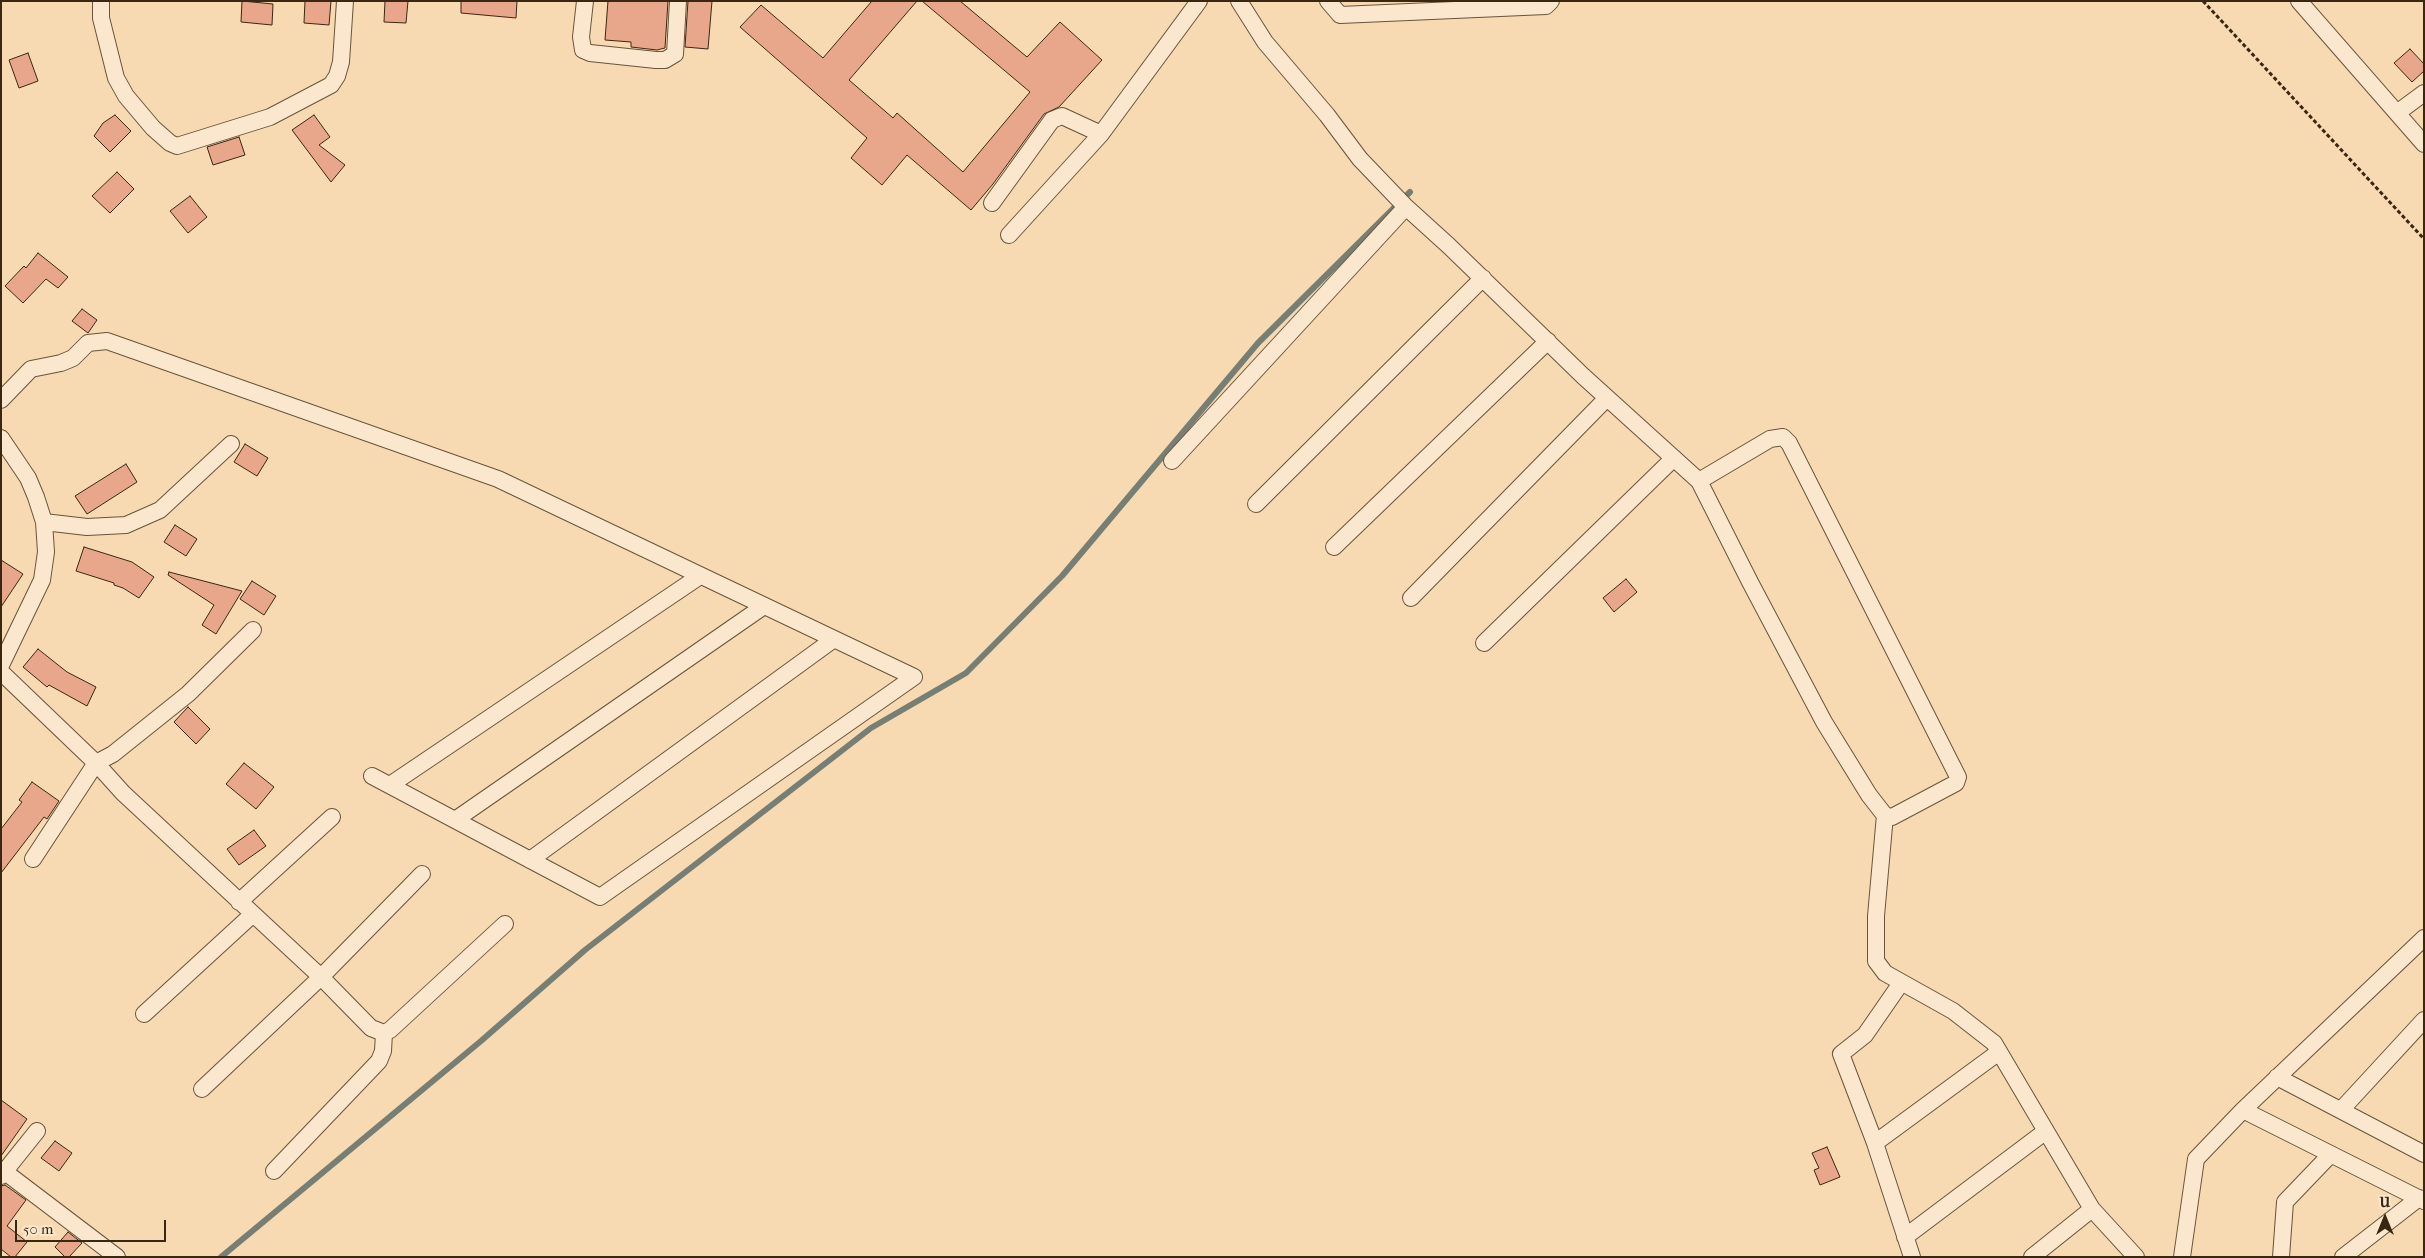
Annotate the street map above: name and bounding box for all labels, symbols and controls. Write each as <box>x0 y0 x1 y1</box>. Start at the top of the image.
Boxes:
north arrow <box>2360 1193 2410 1243</box>
text: U <box>2380 1194 2390 1211</box>
scale bar <box>18 1210 169 1242</box>
text: 50 m <box>23 1220 53 1238</box>

